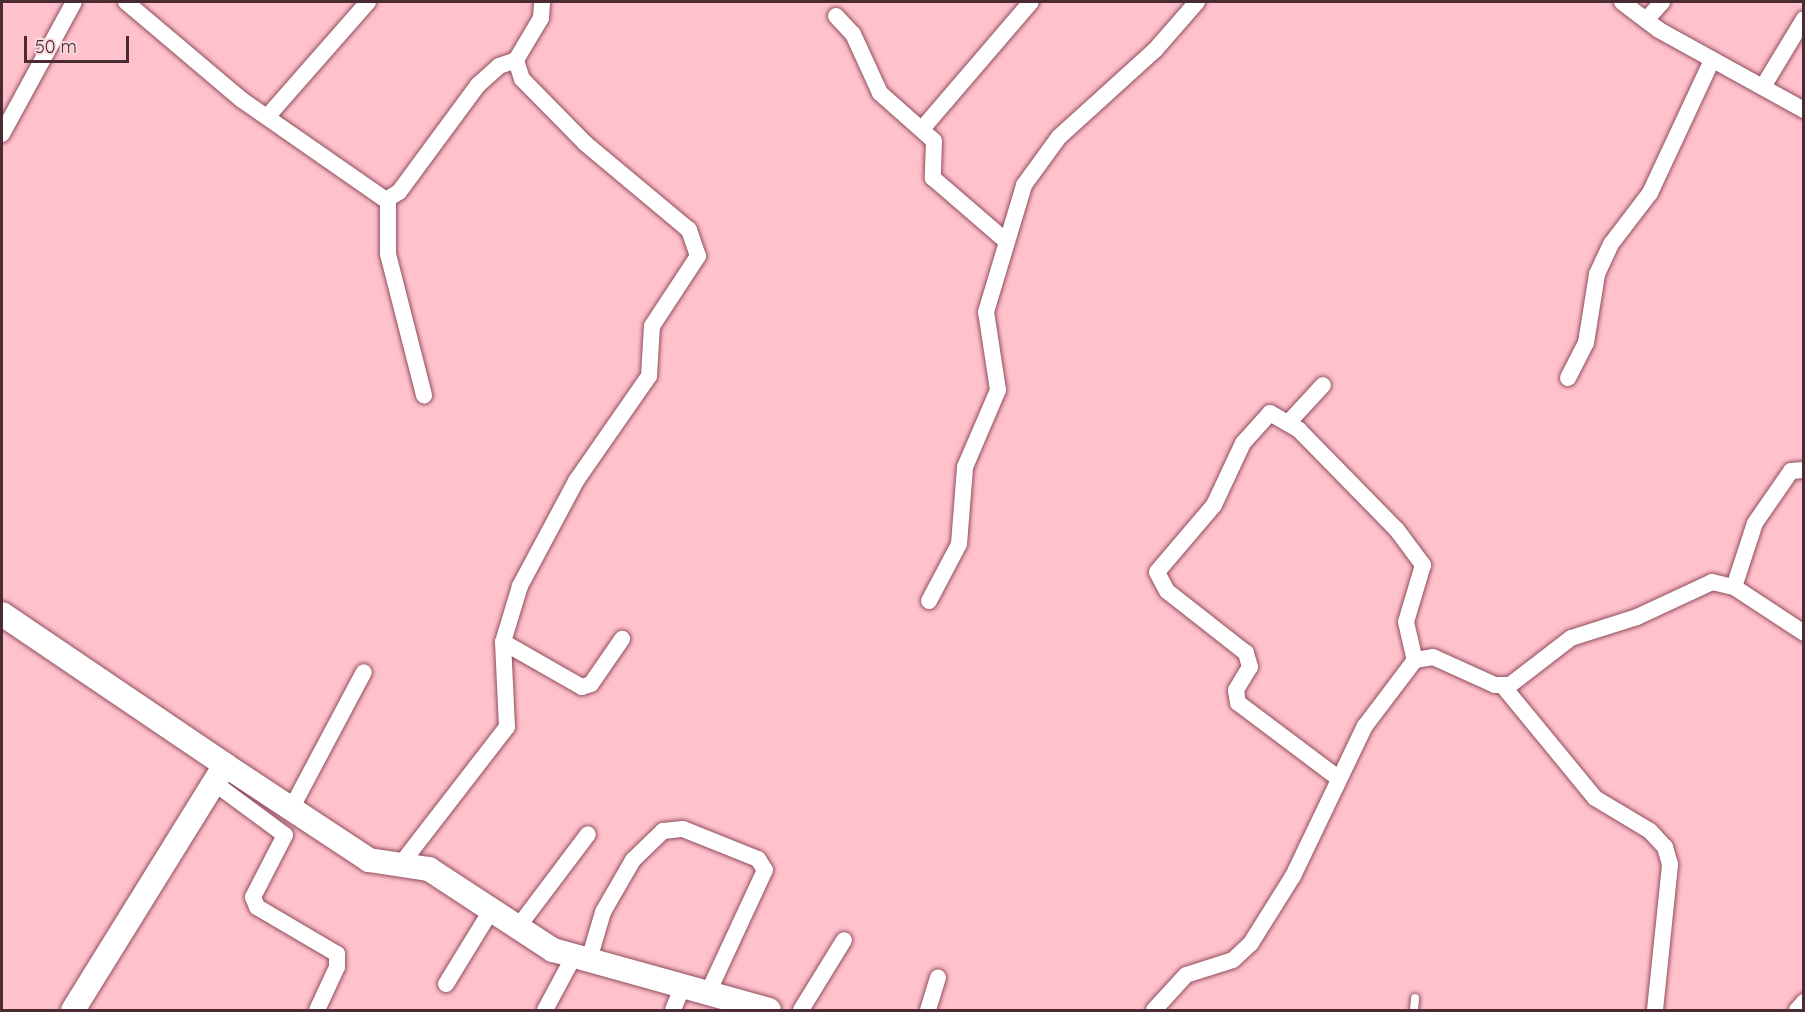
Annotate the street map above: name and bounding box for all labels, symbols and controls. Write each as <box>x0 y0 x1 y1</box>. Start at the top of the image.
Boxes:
scale bar <box>27 24 132 62</box>
text: 50 m <box>35 35 77 58</box>

